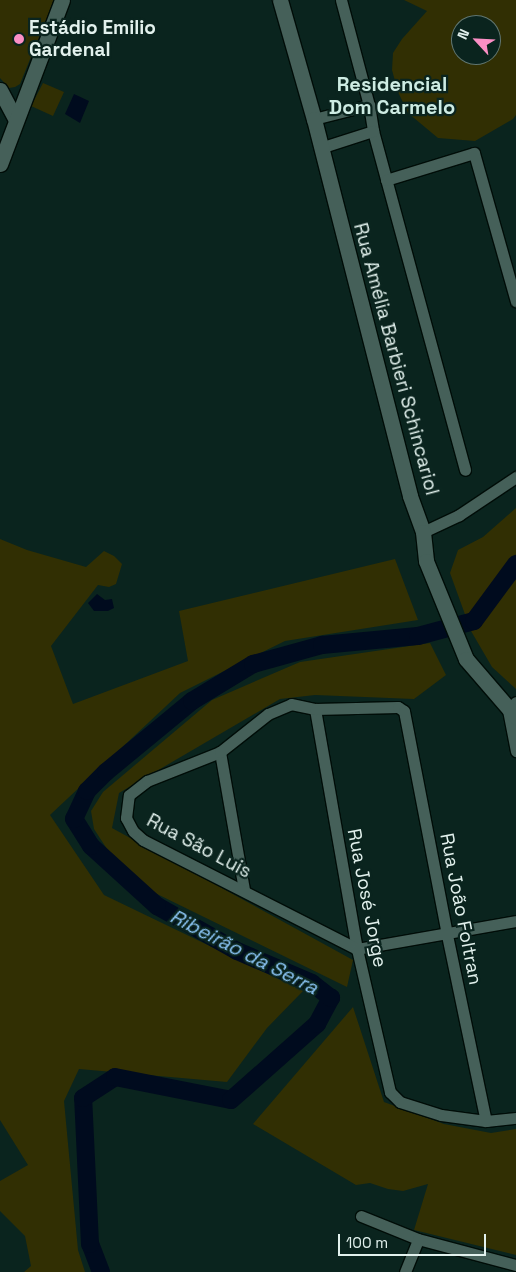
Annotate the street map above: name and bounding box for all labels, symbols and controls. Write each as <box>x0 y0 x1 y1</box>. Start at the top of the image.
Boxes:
north arrow <box>451 15 501 65</box>
place label: Estádio Emilio Gardenal <box>29 17 156 61</box>
text: N <box>453 26 473 42</box>
marker: Estádio Emilio Gardenal <box>13 33 25 45</box>
district label: Residencial Dom Carmelo <box>329 73 455 120</box>
street label: Rua Amélia Barbieri Schincariol <box>349 220 443 498</box>
street label: Rua São Luis <box>143 809 255 883</box>
street label: Rua José Jorge <box>342 827 392 969</box>
street label: Rua João Foltran <box>435 831 487 987</box>
water label: Ribeirão da Serra <box>166 904 322 1000</box>
scale bar <box>341 1224 488 1256</box>
text: 100 m <box>346 1233 388 1252</box>

